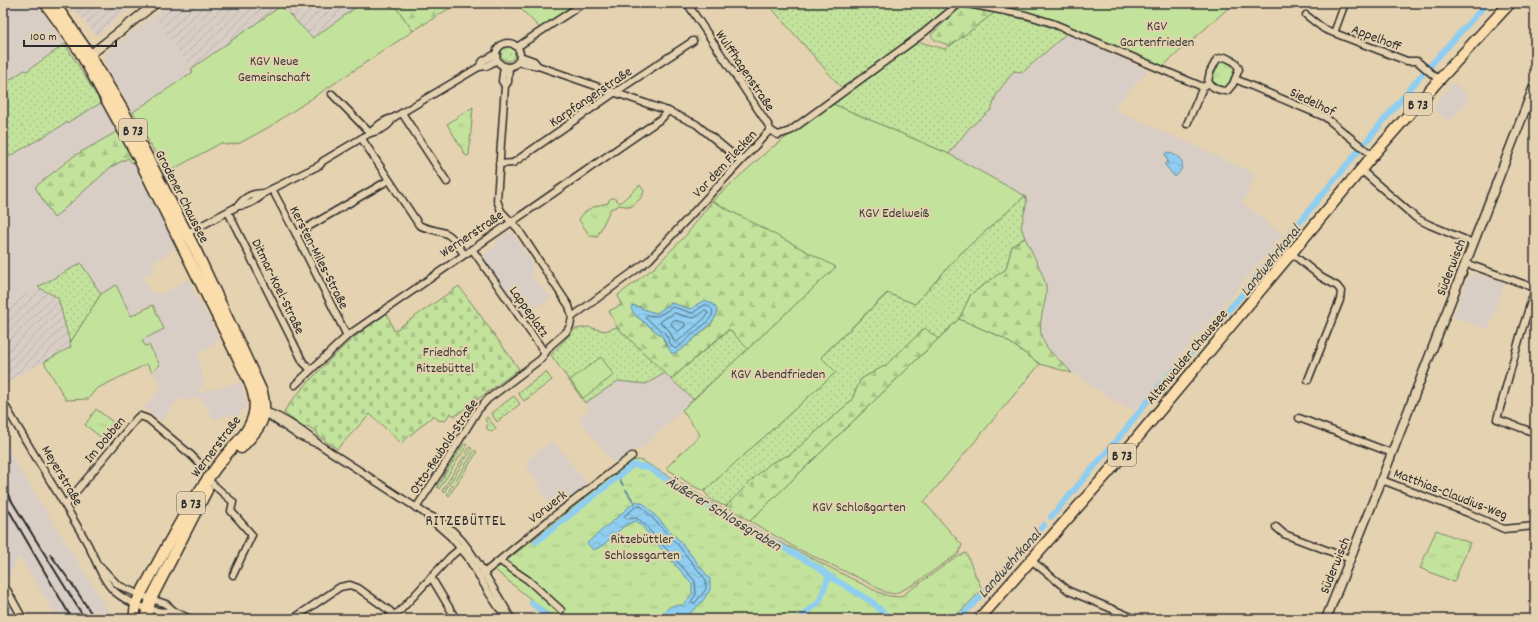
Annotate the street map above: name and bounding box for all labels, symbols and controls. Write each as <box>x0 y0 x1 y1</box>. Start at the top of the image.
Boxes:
park label: KGV Gartenfrieden <box>1120 17 1194 53</box>
street label: Appelhoff <box>1348 20 1404 58</box>
scale bar <box>24 22 116 48</box>
street label: Wulffhagenstraße <box>710 26 779 116</box>
text: 100 m <box>30 29 57 46</box>
park label: KGV Neue Gemeinschaft <box>238 52 310 88</box>
street label: Karpfangerstraße <box>546 63 636 133</box>
street label: Siedelhof <box>1286 83 1339 123</box>
road number: B 73 <box>1404 93 1432 115</box>
road number: B 73 <box>119 119 147 141</box>
street label: Vor dem Flecken <box>689 126 762 203</box>
street label: Grodener Chaussee <box>149 147 213 247</box>
street label: Kersten-Miles-Straße <box>284 203 353 313</box>
park label: KGV Edelweiß <box>859 204 929 224</box>
street label: Wernerstraße <box>436 206 508 263</box>
water label: Landwehrkanal <box>1236 220 1308 302</box>
street label: Ditmar-Koel-Straße <box>245 236 309 338</box>
street label: Süderwisch <box>1432 236 1472 299</box>
street label: Lappeplatz <box>503 283 554 342</box>
street label: Altenwalder Chaussee <box>1142 305 1233 409</box>
park label: Friedhof Ritzebüttel <box>416 343 475 379</box>
park label: KGV Abendfrieden <box>731 365 825 385</box>
street label: Otto-Reubold-Straße <box>405 395 484 499</box>
street label: Wernerstraße <box>187 412 247 482</box>
street label: Im Dobben <box>80 413 131 468</box>
street label: Meyerstraße <box>35 442 87 510</box>
road number: B 73 <box>1108 444 1136 466</box>
street label: Matthias-Claudius-Weg <box>1391 464 1510 526</box>
water label: Äußerer Schlossgraben <box>661 472 786 558</box>
street label: Vorwerk <box>525 486 572 529</box>
road number: B 73 <box>177 492 205 514</box>
park label: KGV Schloßgarten <box>812 498 906 518</box>
district label: RITZEBÜTTEL <box>425 511 507 533</box>
water label: Landwehrkanal <box>973 524 1049 604</box>
park label: Ritzebüttler Schlossgarten <box>604 530 680 566</box>
street label: Süderwisch <box>1315 534 1356 597</box>

